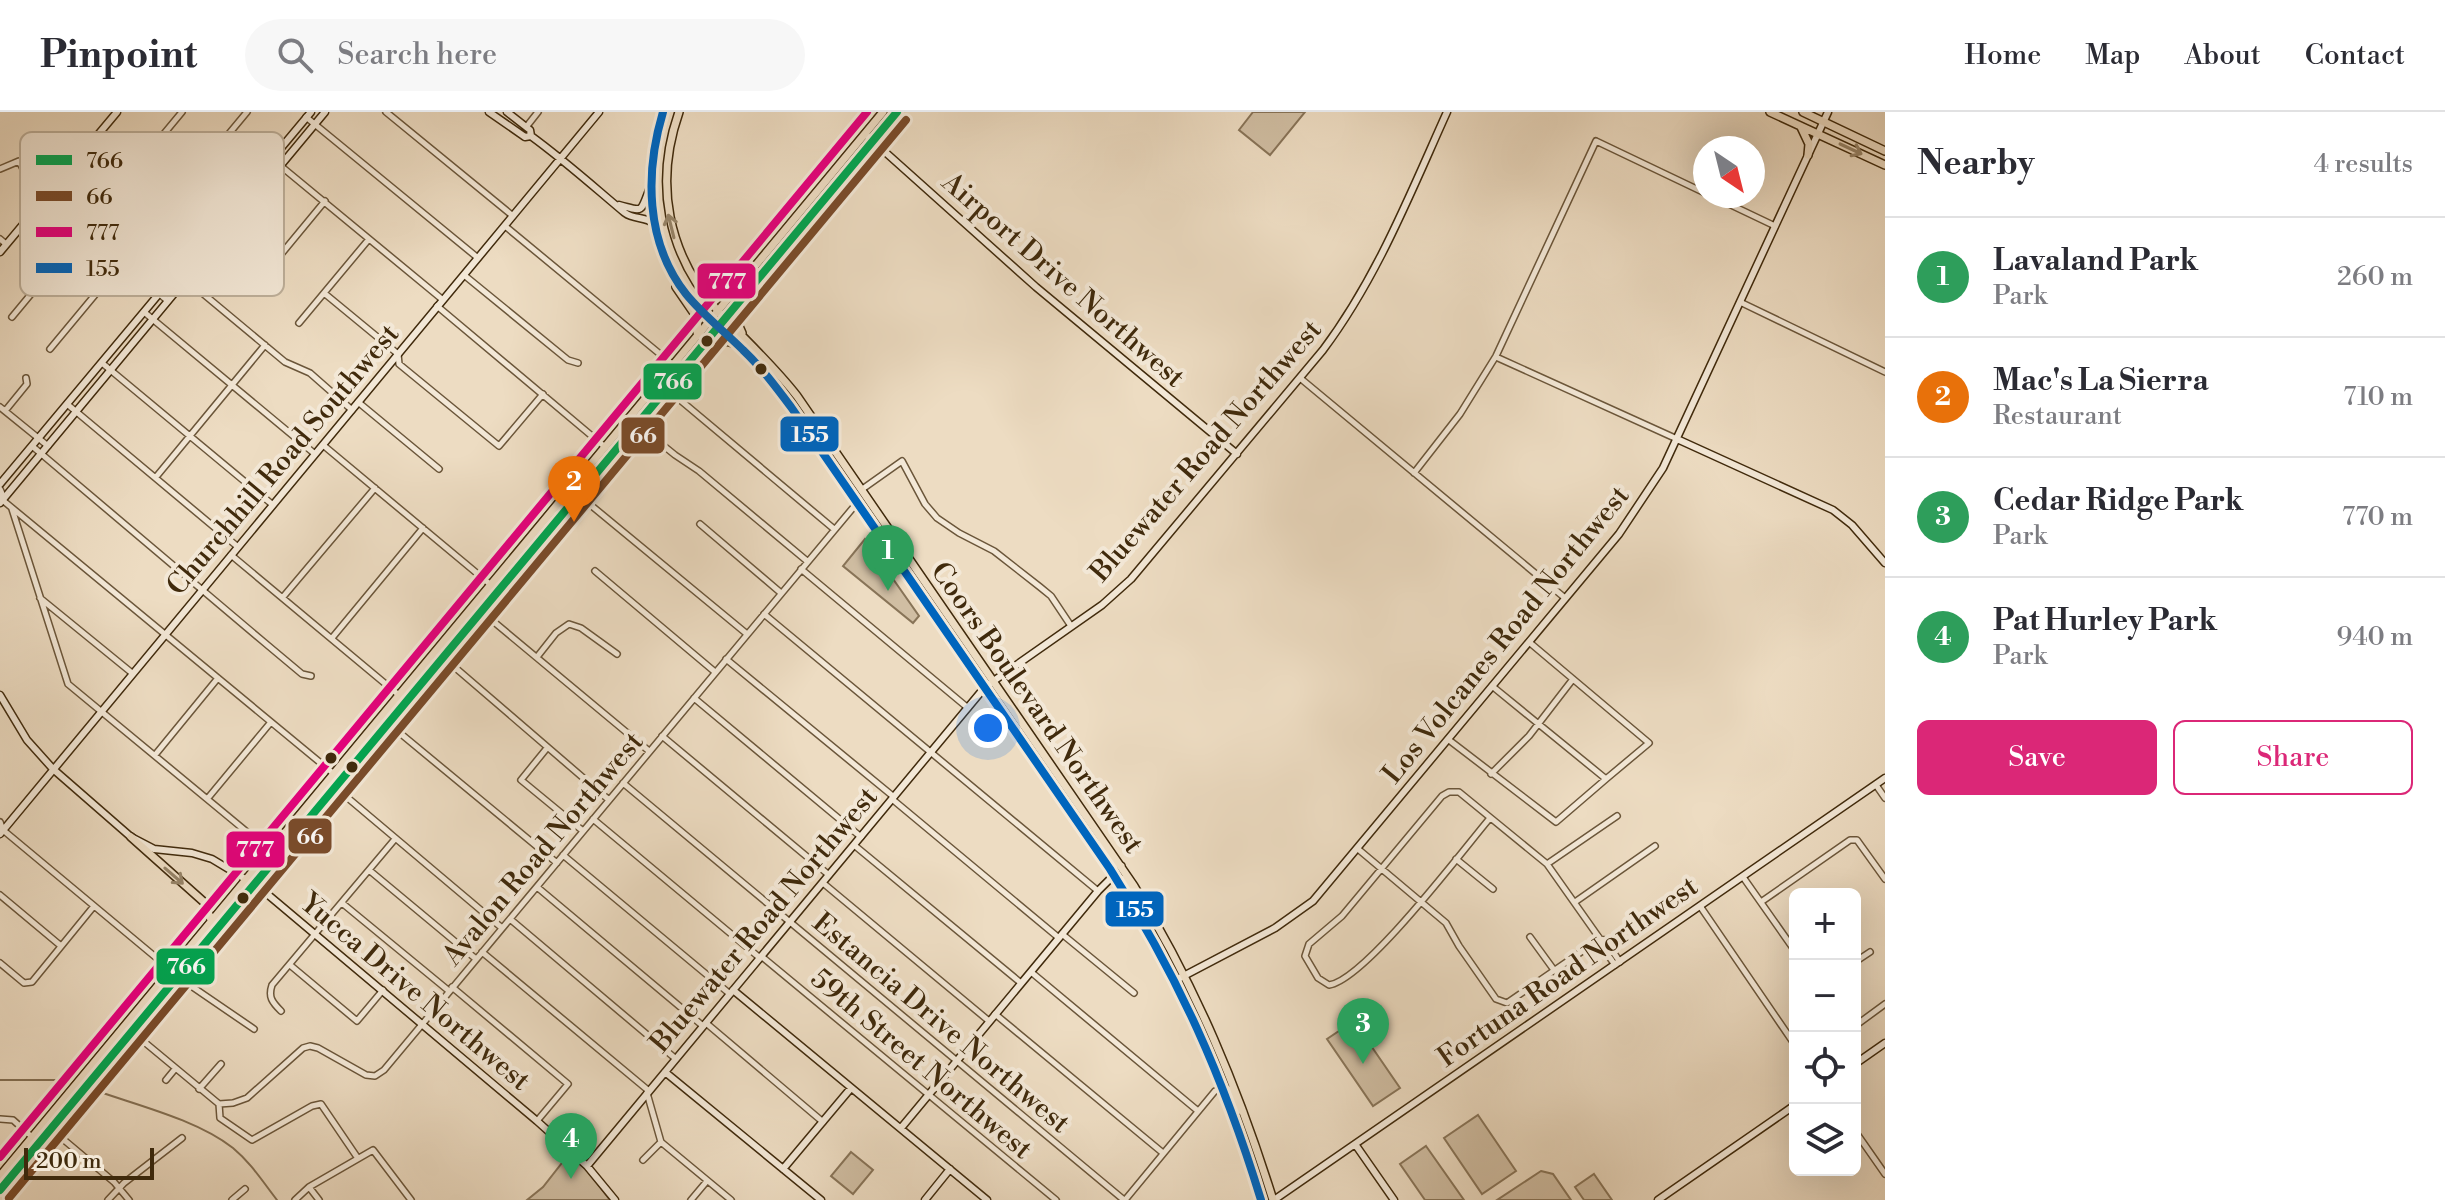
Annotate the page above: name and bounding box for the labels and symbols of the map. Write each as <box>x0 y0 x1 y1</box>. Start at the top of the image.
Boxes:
legend <box>20 132 284 296</box>
north arrow <box>1693 136 1765 208</box>
one-way arrow <box>1839 142 1863 157</box>
text: 766 <box>86 148 123 175</box>
street label: Airport Drive Northwest <box>934 164 1192 395</box>
text: 66 <box>86 184 113 211</box>
one-way arrow <box>663 214 678 240</box>
text: 777 <box>86 220 119 247</box>
text: 155 <box>86 256 120 283</box>
line badge: 777 <box>696 262 757 300</box>
text: 777 <box>708 269 746 296</box>
street label: Bluewater Road Northwest <box>1082 313 1329 590</box>
street label: Churchhill Road Southwest <box>159 317 407 603</box>
unlabelled marker <box>699 333 715 349</box>
unlabelled marker <box>753 361 769 377</box>
line badge: 766 <box>642 362 703 401</box>
text: 766 <box>653 369 693 396</box>
line badge: 155 <box>779 415 840 453</box>
line badge: 66 <box>620 416 666 455</box>
text: 155 <box>791 422 829 449</box>
text: 66 <box>629 423 657 450</box>
pin: 2 <box>548 456 600 522</box>
street label: Los Volcanes Road Northwest <box>1375 479 1637 791</box>
pin: 1 <box>862 525 914 591</box>
street label: Coors Boulevard Northwest <box>923 555 1151 860</box>
your location <box>968 708 1008 748</box>
street label: Avalon Road Northwest <box>434 725 651 974</box>
unlabelled marker <box>323 750 339 766</box>
unlabelled marker <box>344 759 360 775</box>
street label: Bluewater Road Northwest <box>642 780 885 1061</box>
line badge: 66 <box>287 817 333 855</box>
text: 66 <box>296 824 324 851</box>
line badge: 777 <box>225 830 286 869</box>
text: 777 <box>236 837 274 864</box>
one-way arrow <box>164 867 184 885</box>
street label: Fortuna Road Northwest <box>1431 869 1705 1075</box>
street label: Yucca Drive Northwest <box>291 884 537 1099</box>
unlabelled marker <box>235 890 251 906</box>
line badge: 155 <box>1104 890 1165 928</box>
text: 155 <box>1116 897 1154 924</box>
street label: Estancia Drive Northwest <box>805 905 1077 1141</box>
line badge: 766 <box>155 947 216 986</box>
text: 766 <box>166 954 206 981</box>
street label: 59th Street Northwest <box>803 961 1039 1167</box>
pin: 3 <box>1337 998 1389 1064</box>
pin: 4 <box>545 1113 597 1179</box>
scale bar <box>24 1144 154 1180</box>

